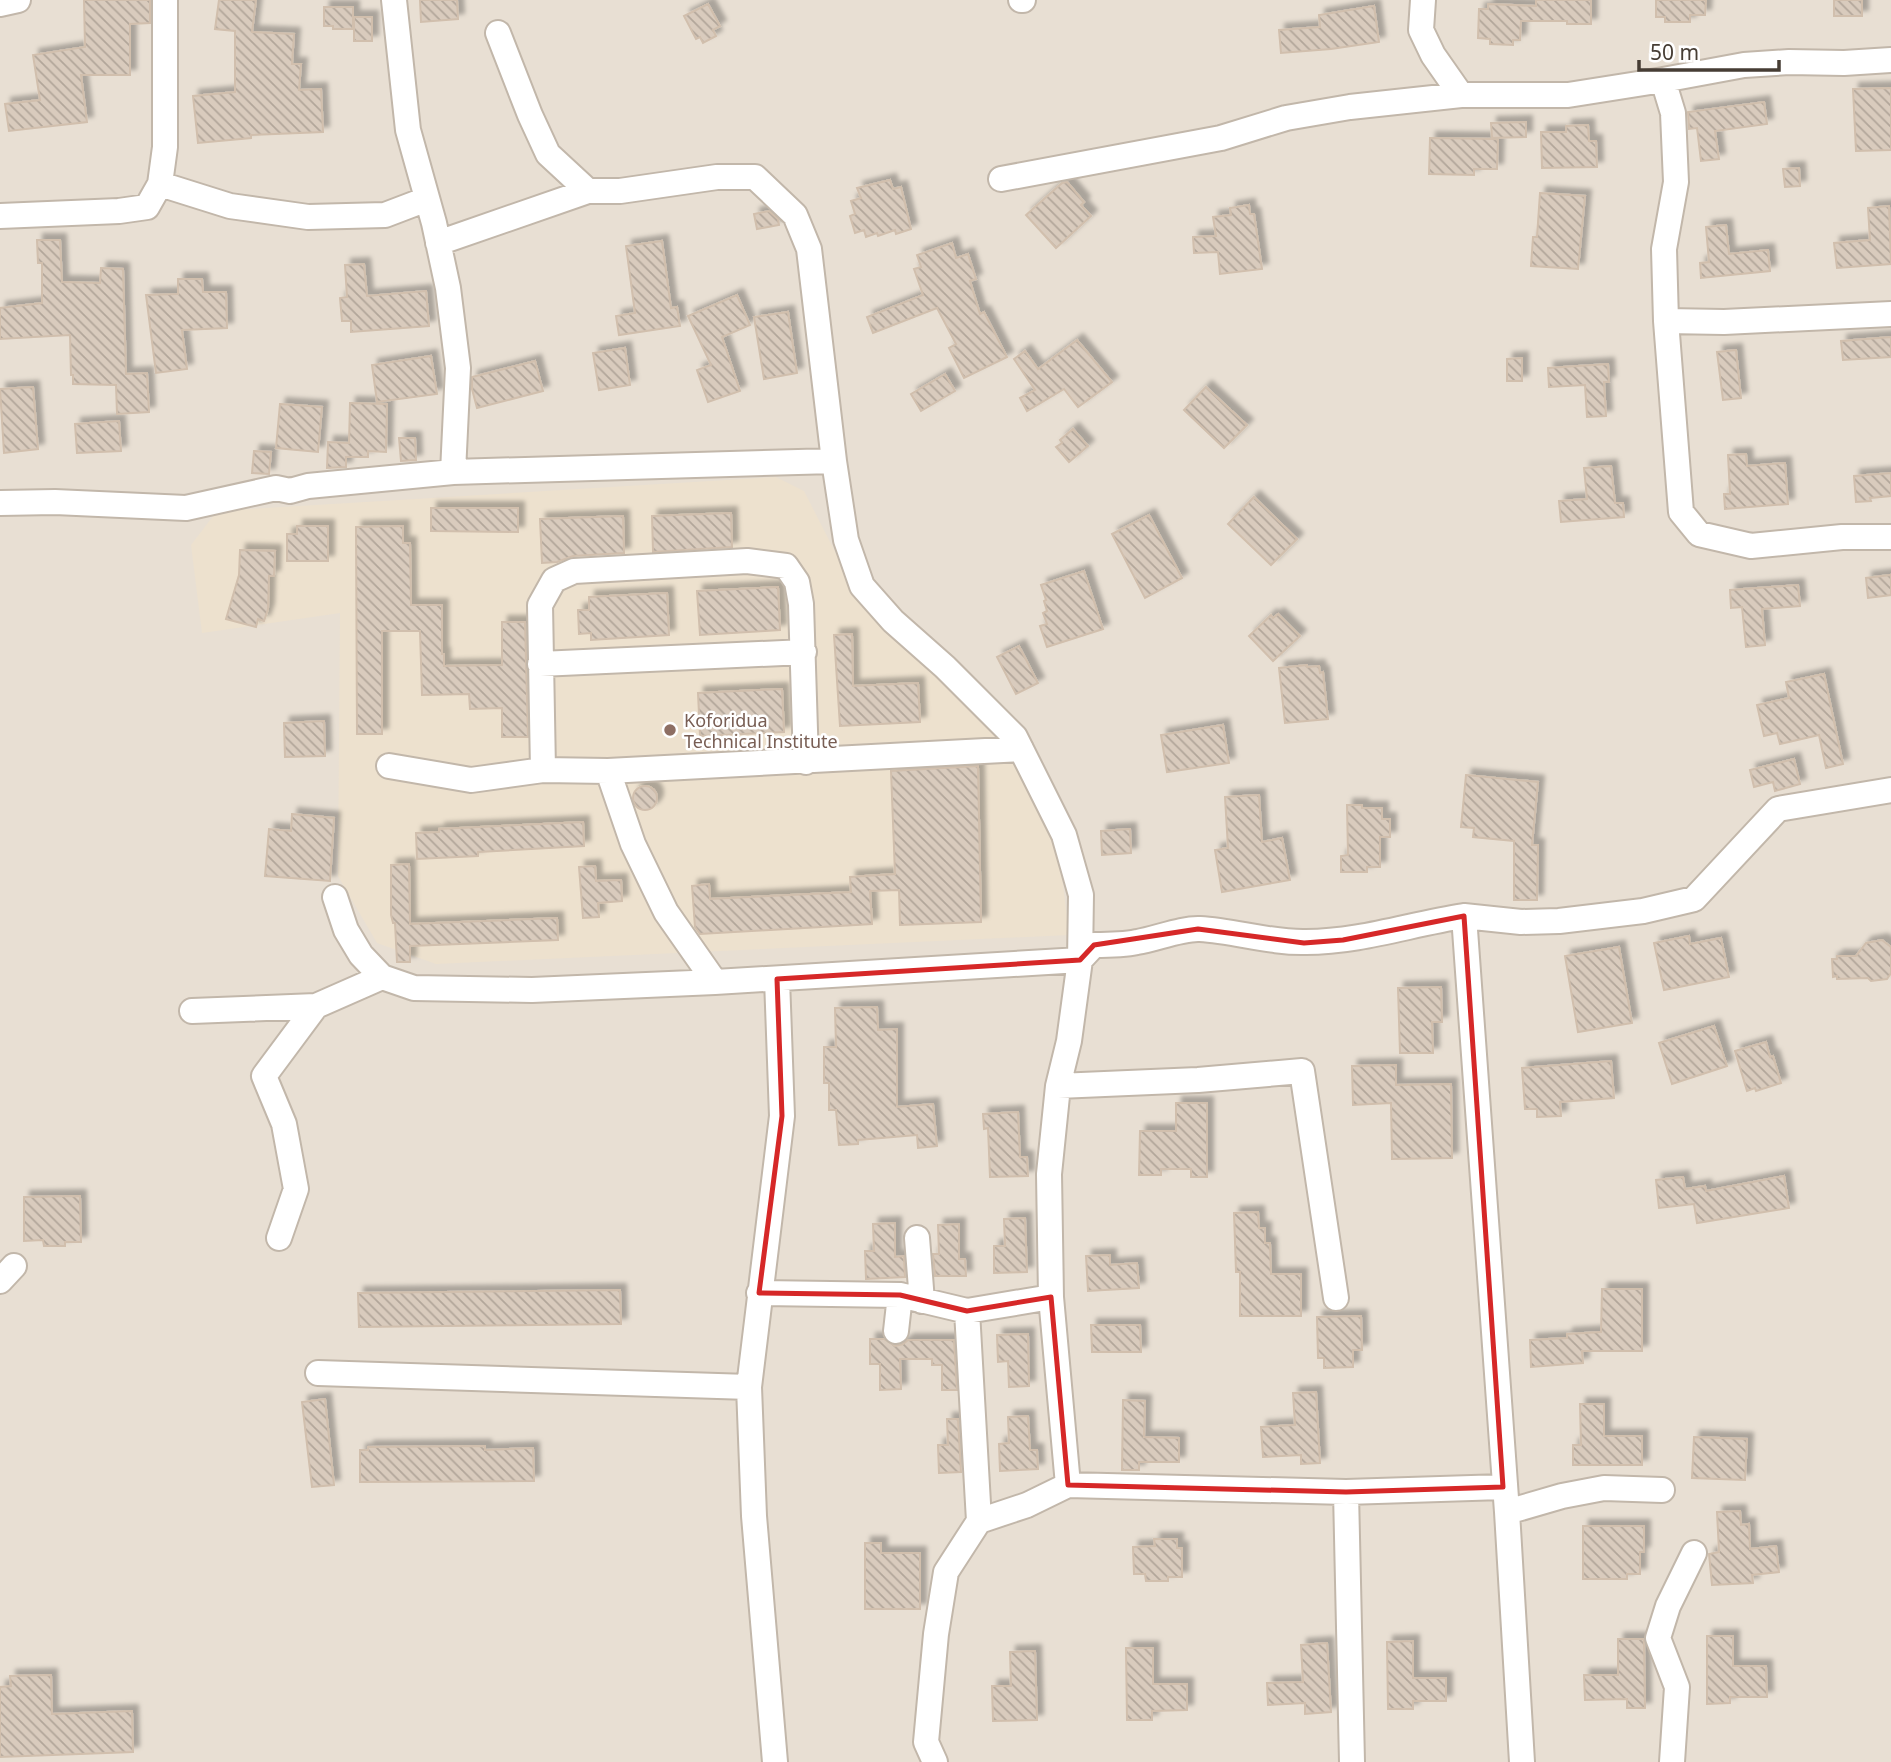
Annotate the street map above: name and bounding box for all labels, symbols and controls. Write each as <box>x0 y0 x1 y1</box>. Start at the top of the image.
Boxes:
scale bar <box>1639 28 1779 72</box>
text: 50 m <box>1650 38 1699 66</box>
place label: Koforidua Technical Institute <box>684 708 838 753</box>
marker: Koforidua Technical Institute <box>662 722 678 738</box>

